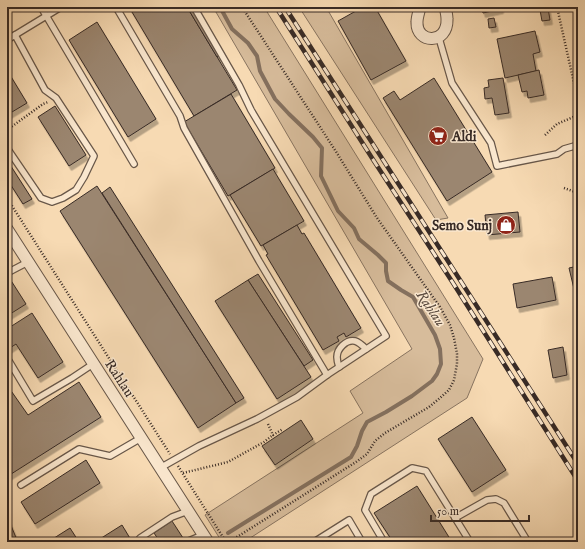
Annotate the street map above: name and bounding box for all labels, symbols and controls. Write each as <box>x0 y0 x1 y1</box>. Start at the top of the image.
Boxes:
supermarket icon: Aldi <box>427 125 449 147</box>
place label: Aldi <box>451 128 477 146</box>
shop icon: Semo Sunj <box>495 214 517 236</box>
place label: Semo Sunj <box>432 217 492 235</box>
water label: Rahlau <box>412 286 450 330</box>
street label: Rahlau <box>100 356 138 401</box>
scale bar <box>431 497 529 523</box>
text: 50 m <box>437 504 459 519</box>

